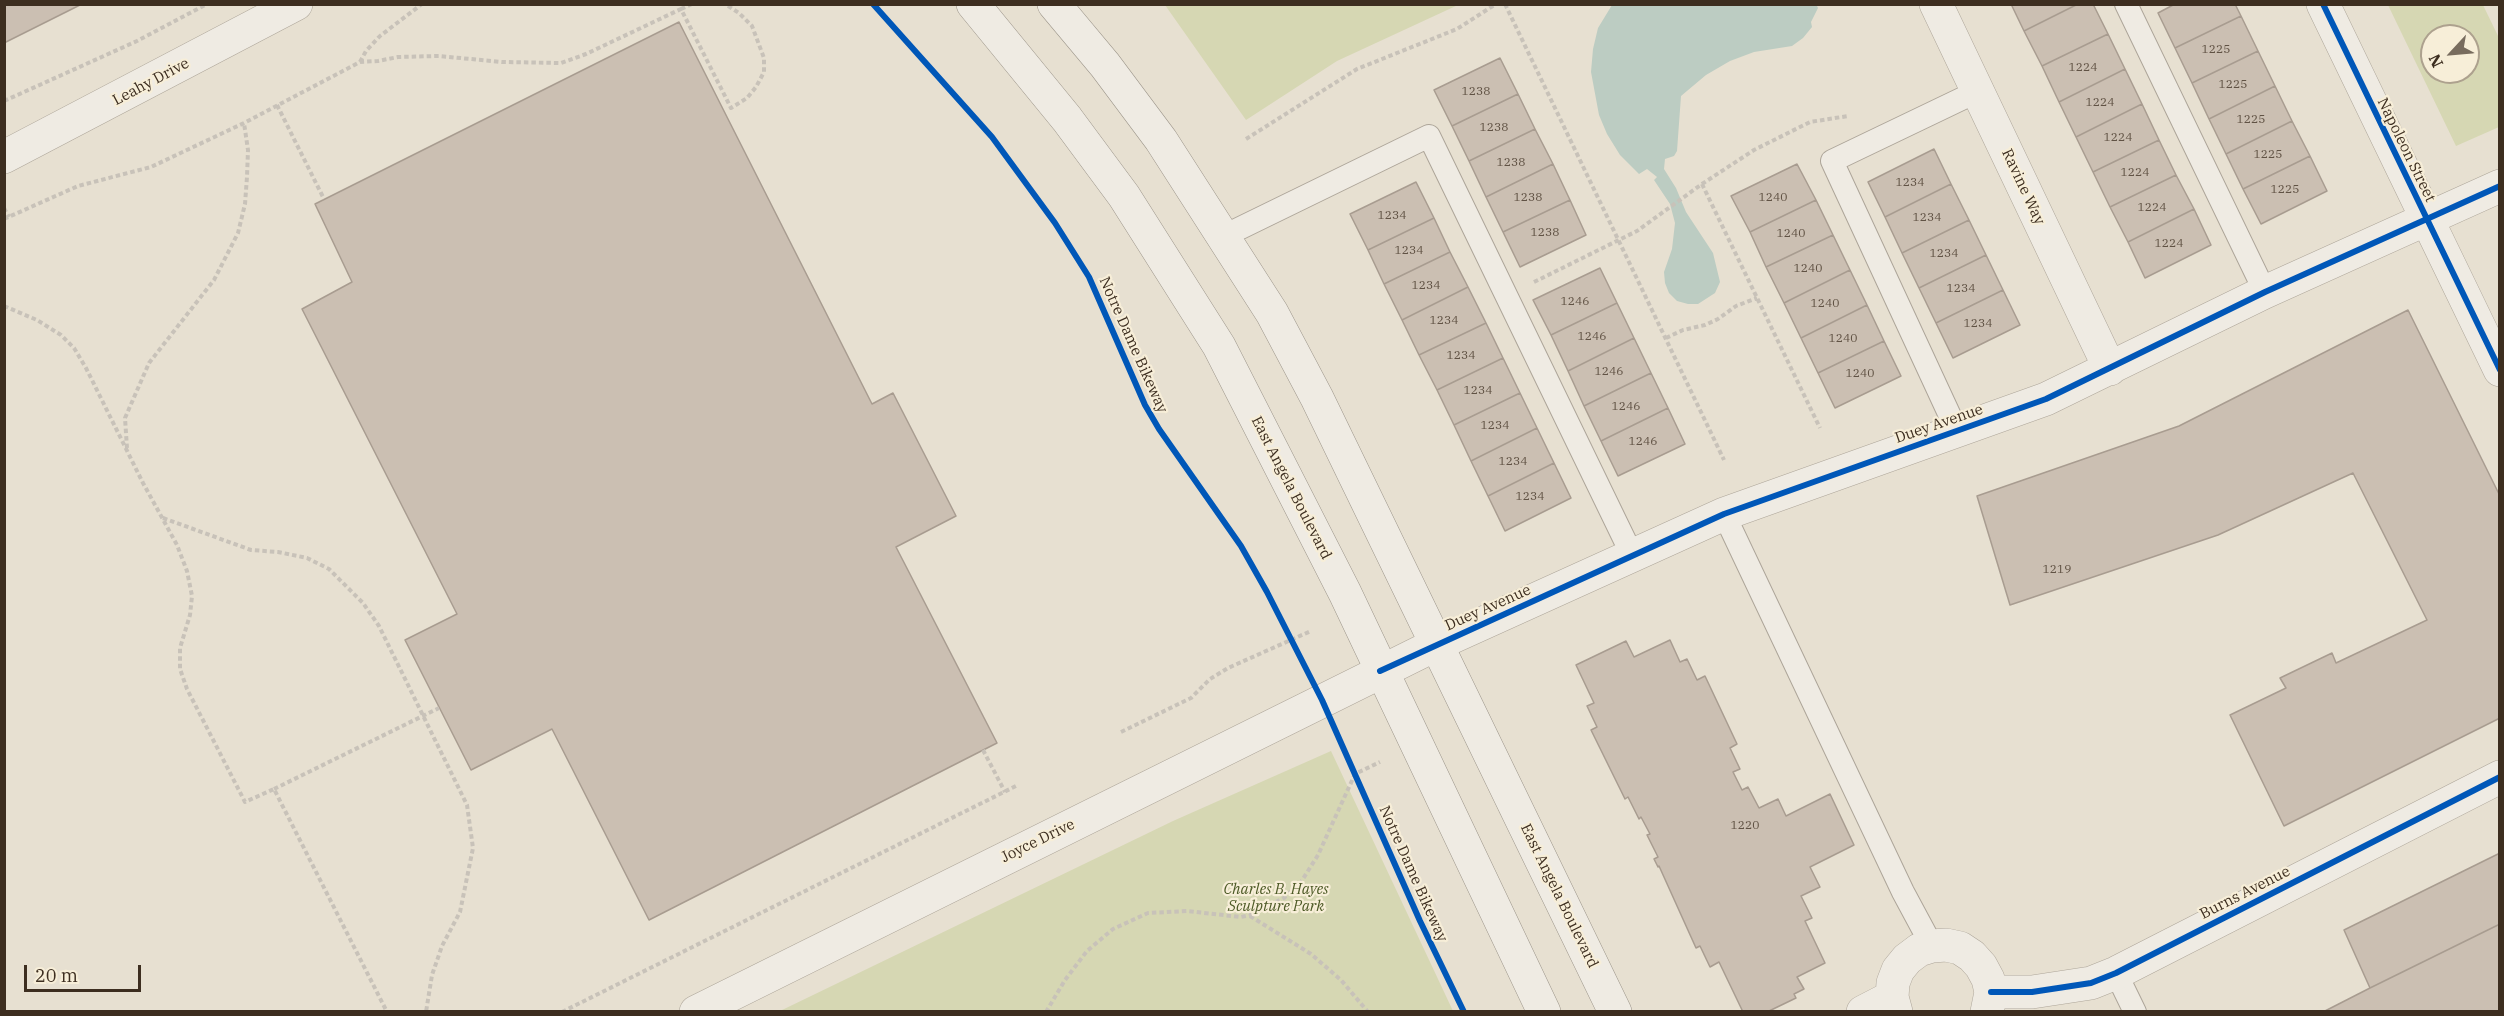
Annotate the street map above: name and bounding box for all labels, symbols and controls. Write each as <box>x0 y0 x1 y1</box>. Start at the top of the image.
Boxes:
north arrow <box>2420 24 2480 84</box>
house number: 1225 <box>2202 43 2230 57</box>
text: N <box>2424 51 2447 71</box>
street label: Leahy Drive <box>110 54 192 110</box>
house number: 1224 <box>2069 61 2097 75</box>
house number: 1225 <box>2219 78 2247 92</box>
house number: 1238 <box>1462 85 1490 99</box>
street label: Napoleon Street <box>2373 95 2439 205</box>
house number: 1224 <box>2086 96 2114 110</box>
house number: 1225 <box>2237 113 2265 127</box>
house number: 1238 <box>1480 121 1508 135</box>
house number: 1224 <box>2104 131 2132 145</box>
street label: Ravine Way <box>1998 146 2048 228</box>
house number: 1225 <box>2254 148 2282 162</box>
house number: 1238 <box>1497 156 1525 170</box>
house number: 1224 <box>2121 166 2149 180</box>
house number: 1234 <box>1896 176 1924 190</box>
house number: 1225 <box>2271 183 2299 197</box>
house number: 1238 <box>1514 191 1542 205</box>
house number: 1240 <box>1759 191 1787 205</box>
house number: 1224 <box>2138 201 2166 215</box>
house number: 1234 <box>1378 209 1406 223</box>
house number: 1234 <box>1913 211 1941 225</box>
house number: 1238 <box>1531 226 1559 240</box>
house number: 1240 <box>1777 227 1805 241</box>
house number: 1224 <box>2155 237 2183 251</box>
house number: 1234 <box>1395 244 1423 258</box>
house number: 1234 <box>1930 247 1958 261</box>
house number: 1240 <box>1794 262 1822 276</box>
street label: Notre Dame Bikeway <box>1095 274 1171 416</box>
house number: 1234 <box>1412 279 1440 293</box>
house number: 1234 <box>1947 282 1975 296</box>
house number: 1246 <box>1561 295 1589 309</box>
house number: 1240 <box>1811 297 1839 311</box>
house number: 1234 <box>1430 314 1458 328</box>
house number: 1234 <box>1964 317 1992 331</box>
house number: 1246 <box>1578 330 1606 344</box>
house number: 1240 <box>1829 332 1857 346</box>
house number: 1234 <box>1447 349 1475 363</box>
house number: 1246 <box>1595 365 1623 379</box>
house number: 1240 <box>1846 367 1874 381</box>
house number: 1234 <box>1464 384 1492 398</box>
house number: 1246 <box>1612 400 1640 414</box>
street label: Duey Avenue <box>1893 401 1985 447</box>
street label: East Angela Boulevard <box>1247 414 1335 562</box>
house number: 1234 <box>1481 419 1509 433</box>
house number: 1246 <box>1629 435 1657 449</box>
house number: 1234 <box>1499 455 1527 469</box>
house number: 1234 <box>1516 490 1544 504</box>
house number: 1219 <box>2043 563 2071 577</box>
street label: Duey Avenue <box>1442 581 1534 635</box>
street label: Notre Dame Bikeway <box>1375 803 1451 945</box>
street label: Joyce Drive <box>998 815 1078 867</box>
house number: 1220 <box>1731 819 1759 833</box>
street label: East Angela Boulevard <box>1516 821 1602 971</box>
street label: Burns Avenue <box>2197 863 2293 923</box>
park label: Charles B. Hayes Sculpture Park <box>1223 881 1329 916</box>
scale bar <box>27 953 144 991</box>
text: 20 m <box>35 964 78 987</box>

